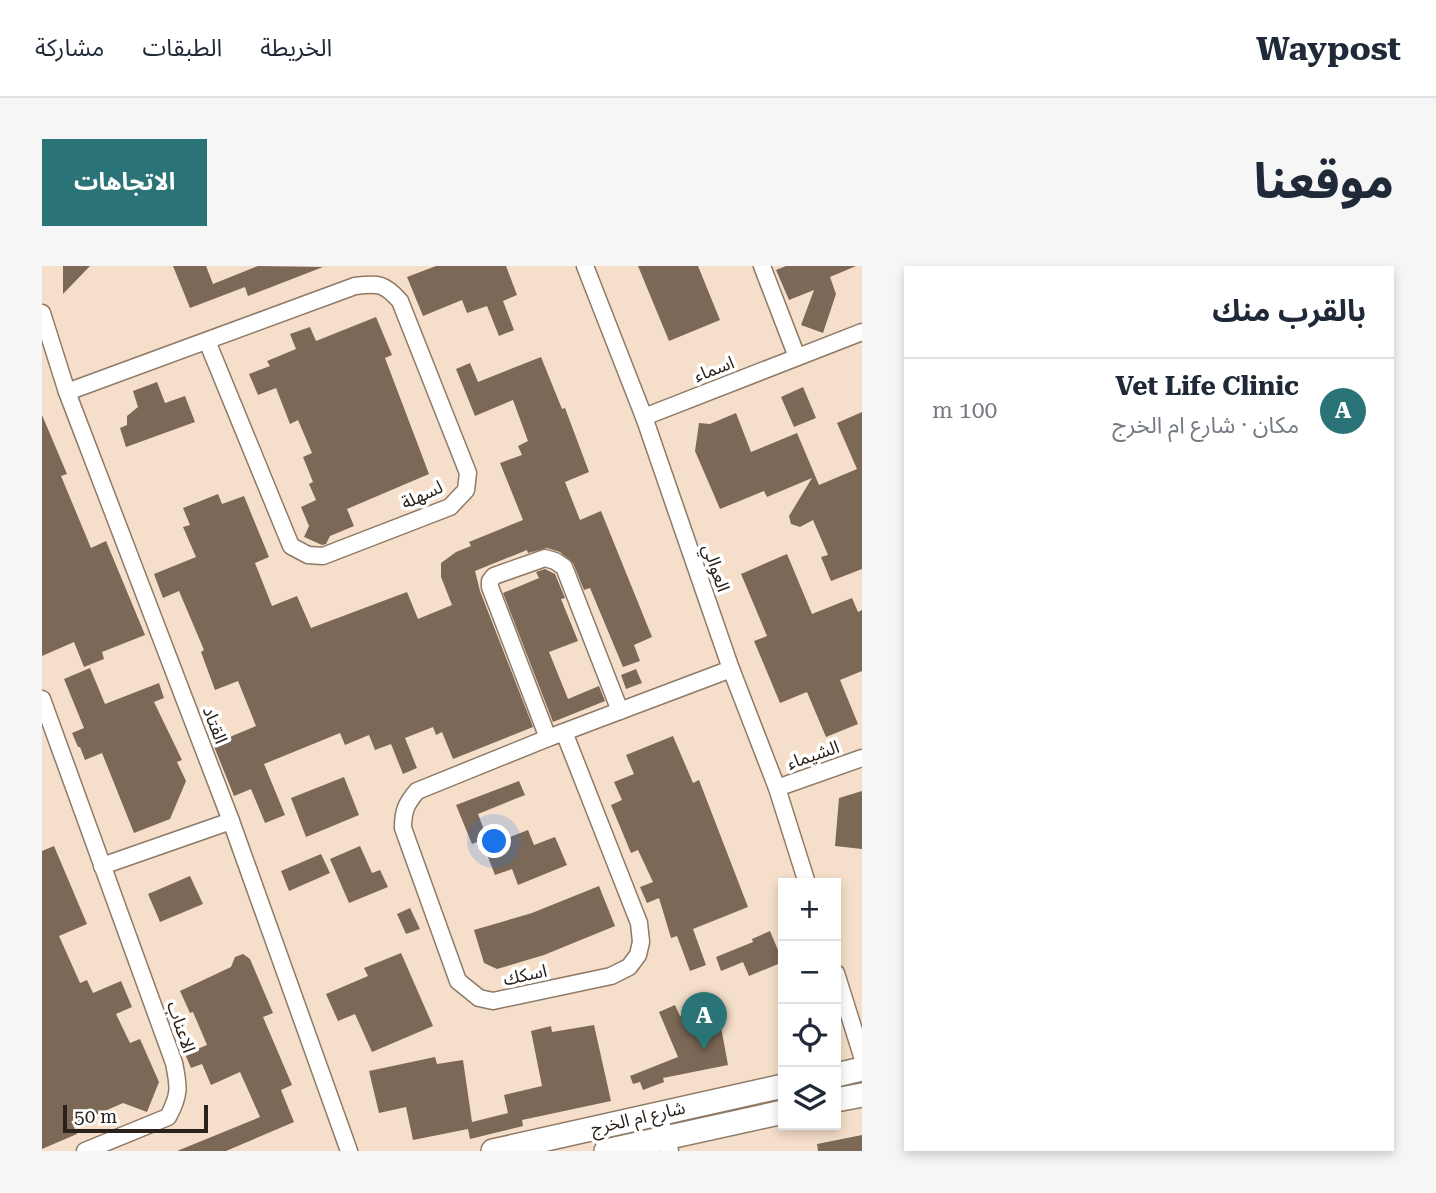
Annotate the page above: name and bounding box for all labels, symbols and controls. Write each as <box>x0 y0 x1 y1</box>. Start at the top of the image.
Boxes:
text: Waypost <box>1256 29 1401 68</box>
text: مشاركة <box>35 34 104 62</box>
text: الطبقات <box>142 34 222 62</box>
text: الخريطة <box>260 34 332 62</box>
button: الاتجاهات <box>42 139 207 226</box>
text: موقعنا <box>1254 153 1394 210</box>
text: بالقرب منك <box>1212 293 1366 328</box>
street label: اسماء <box>691 351 737 386</box>
text: Vet Life Clinic <box>1115 371 1299 401</box>
text: 100 m <box>932 397 997 424</box>
text: A <box>1335 397 1351 424</box>
text: مكان · شارع ام الخرج <box>1112 412 1299 439</box>
street label: لسهلة <box>398 476 446 513</box>
street label: العوالي <box>696 541 734 595</box>
street label: القتاد <box>199 703 232 747</box>
street label: الشيماء <box>784 736 842 773</box>
your location <box>477 824 511 858</box>
map controls <box>778 878 841 1130</box>
button: + <box>778 878 841 941</box>
button: − <box>778 941 841 1004</box>
street label: اسكك <box>501 960 549 989</box>
pin: A <box>681 992 727 1050</box>
street label: الاعناب <box>163 998 200 1055</box>
button: locate <box>778 1004 841 1067</box>
button: layers <box>778 1067 841 1130</box>
street label: شارع ام الخرج <box>589 1096 688 1142</box>
scale bar <box>63 1102 208 1134</box>
text: 50 m <box>74 1105 117 1128</box>

